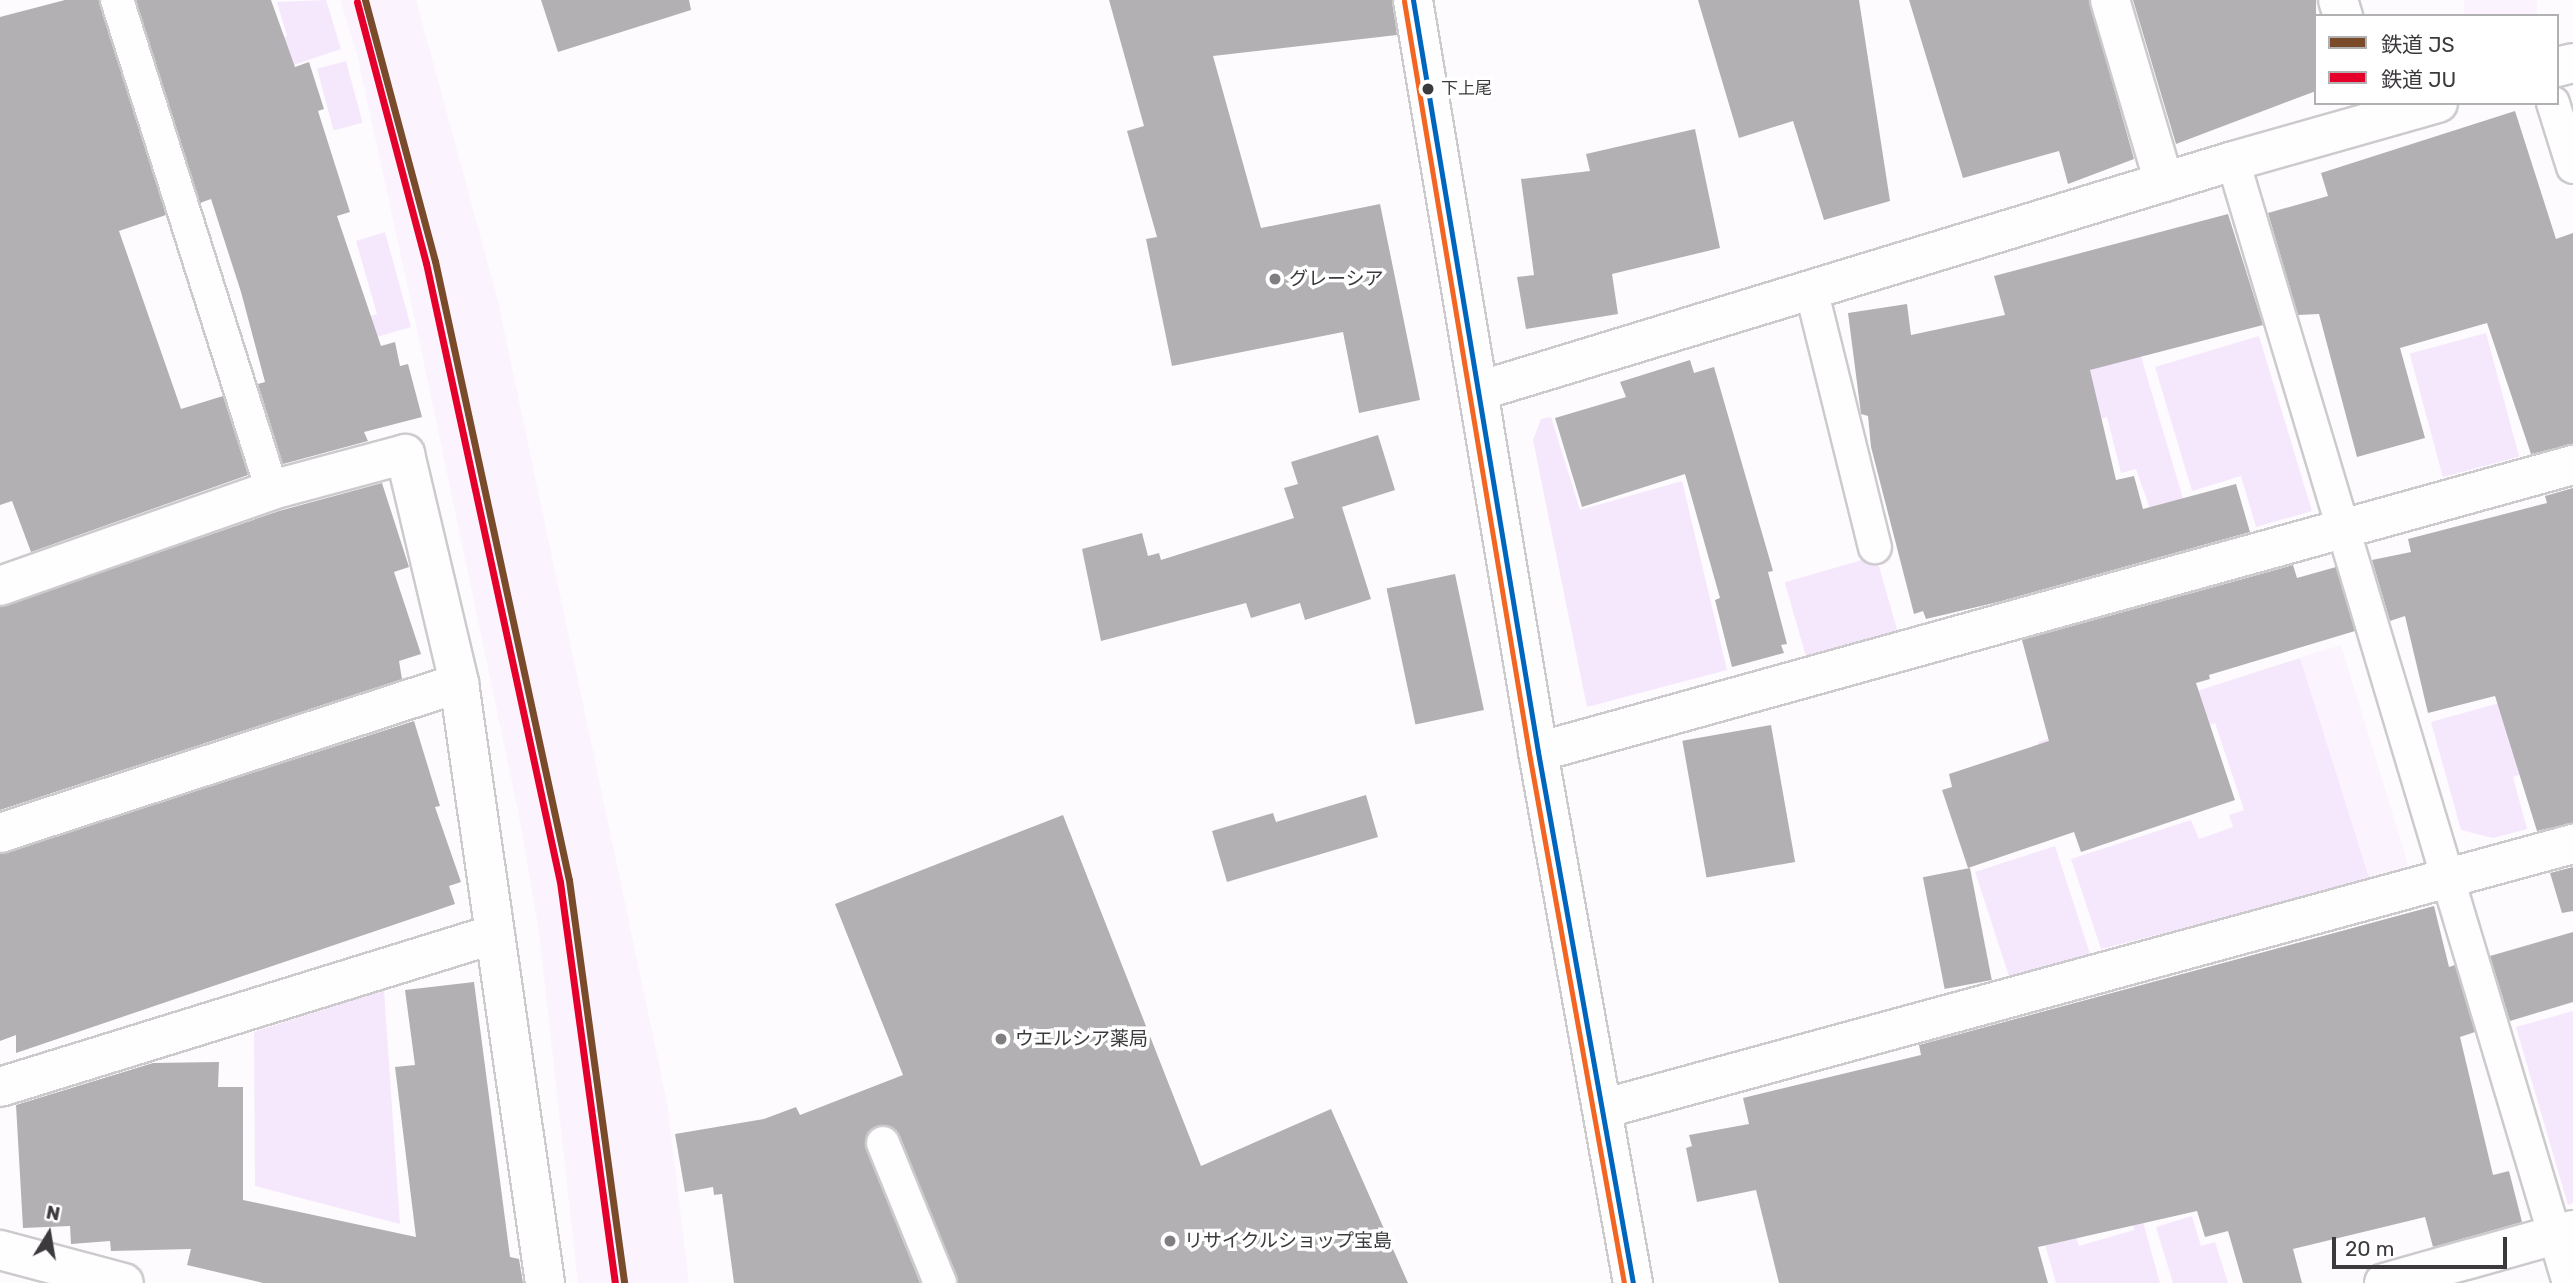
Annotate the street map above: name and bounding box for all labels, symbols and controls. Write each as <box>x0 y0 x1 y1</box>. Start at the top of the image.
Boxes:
legend <box>2314 14 2559 105</box>
text: 鉄道 JS <box>2381 32 2455 57</box>
text: 鉄道 JU <box>2381 67 2456 92</box>
place label: 下上尾 <box>1441 79 1492 99</box>
marker: 下上尾 <box>1421 82 1435 96</box>
place label: グレーシア <box>1289 268 1384 290</box>
marker: グレーシア <box>1267 271 1283 287</box>
place label: ウエルシア薬局 <box>1015 1028 1148 1050</box>
marker: ウエルシア薬局 <box>993 1031 1009 1047</box>
north arrow <box>14 1199 84 1269</box>
text: N <box>44 1200 62 1225</box>
scale bar <box>2335 1224 2510 1268</box>
place label: リサイクルショップ宝島 <box>1184 1230 1393 1252</box>
marker: リサイクルショップ宝島 <box>1162 1233 1178 1249</box>
text: 20 m <box>2345 1236 2394 1261</box>

